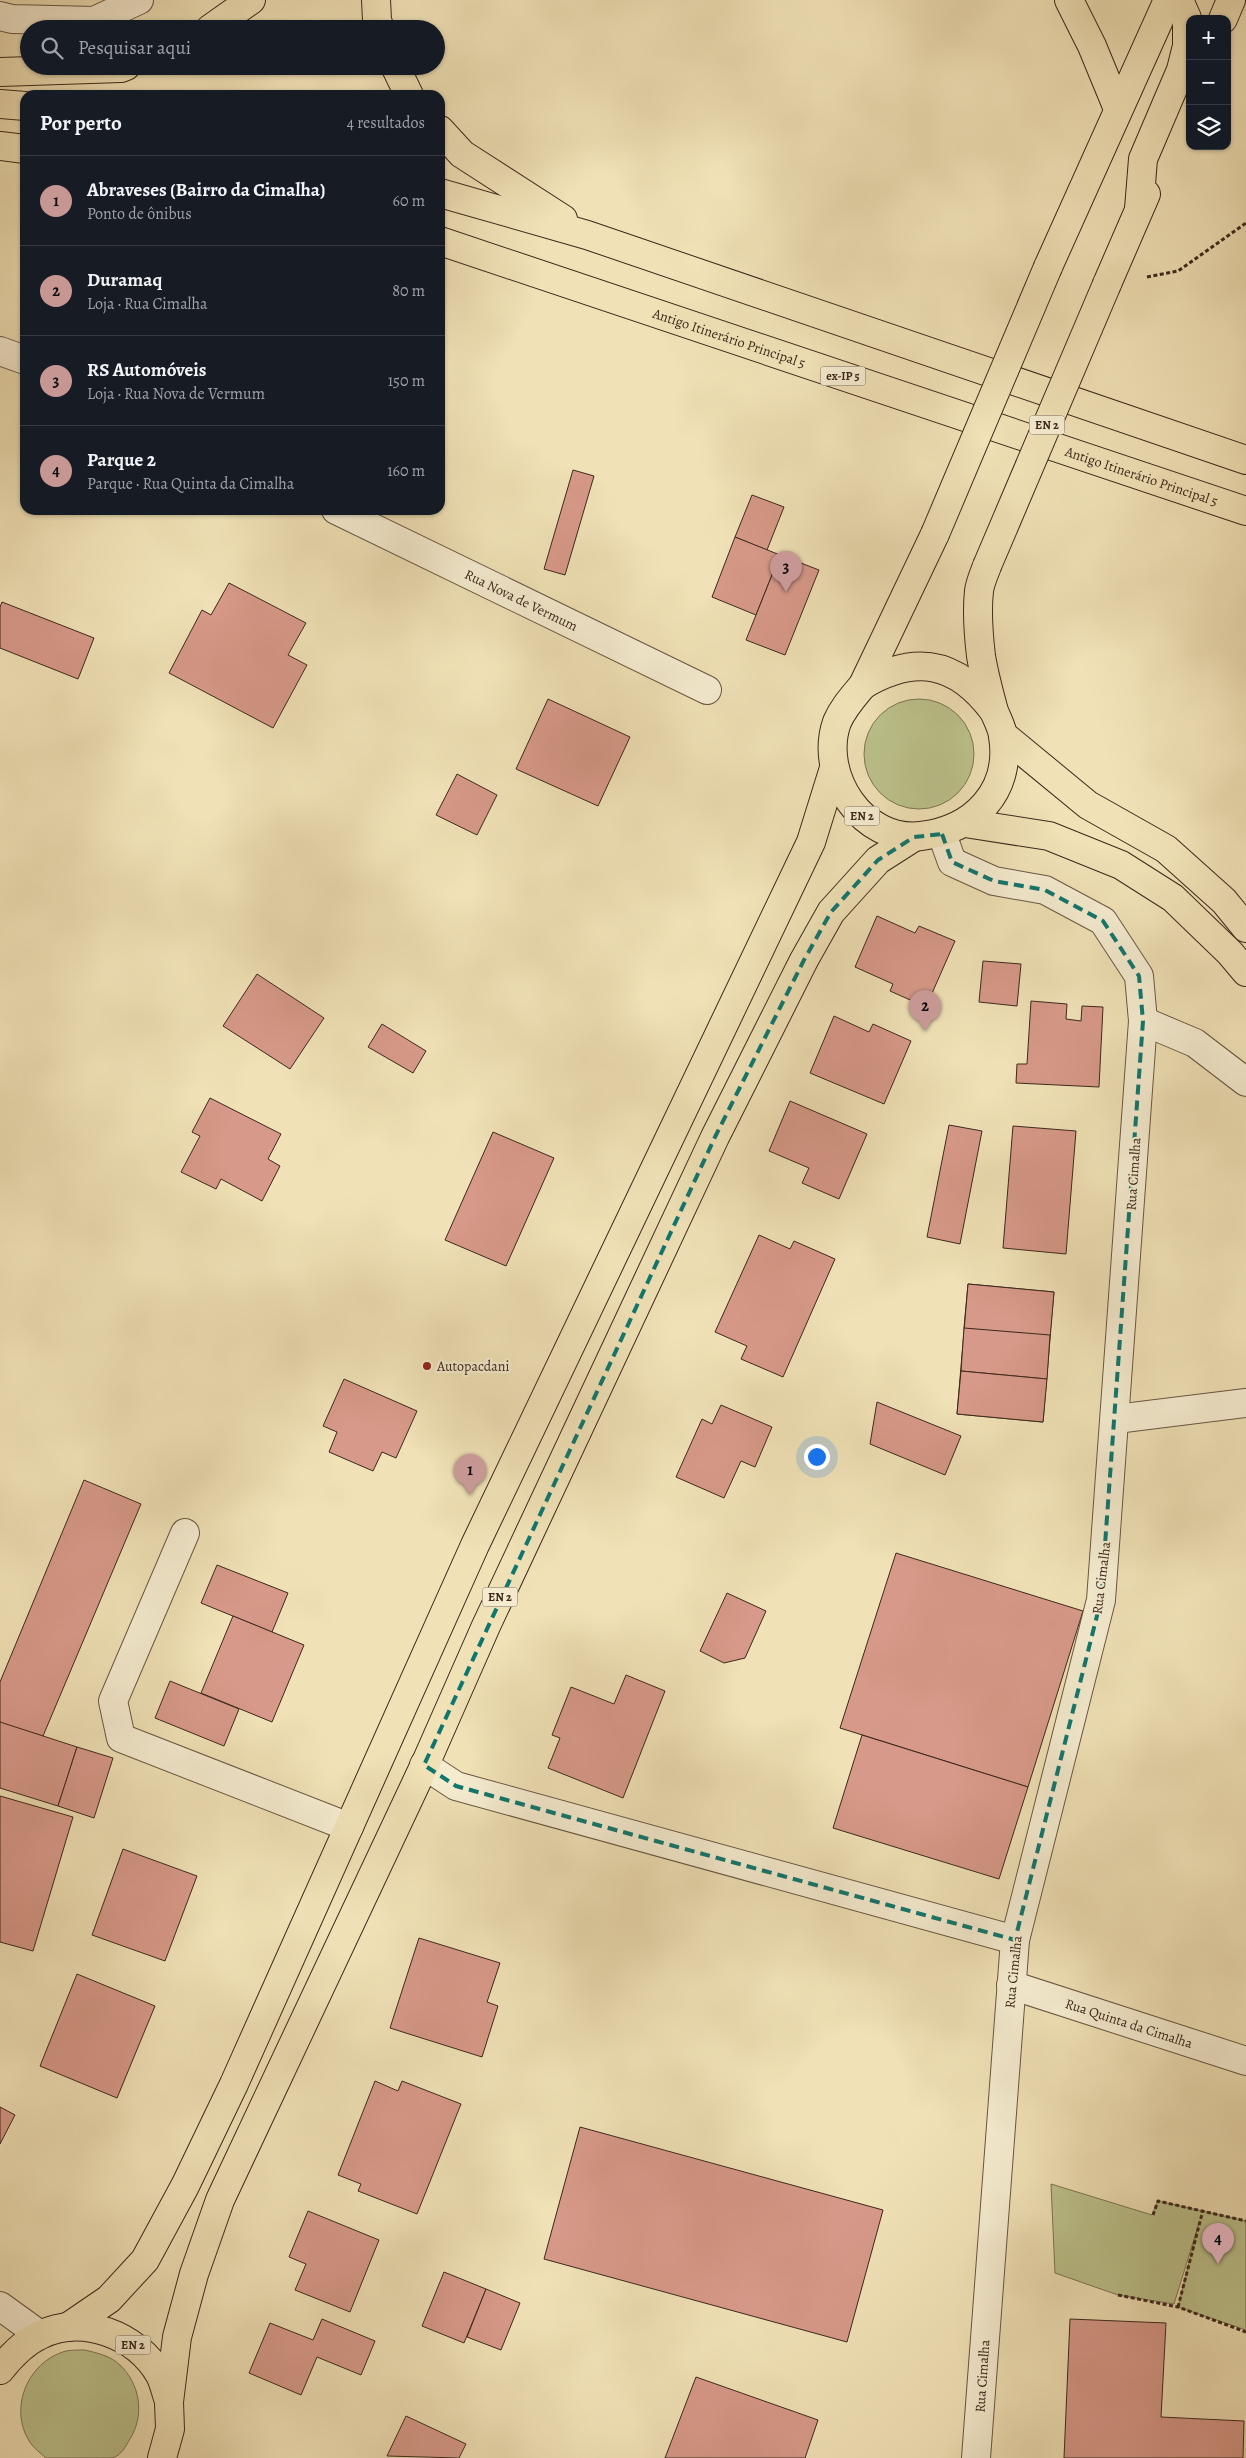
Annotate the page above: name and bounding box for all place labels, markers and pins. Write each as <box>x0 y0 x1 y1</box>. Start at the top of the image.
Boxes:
pin: 3 <box>770 551 802 592</box>
pin: 2 <box>909 990 941 1031</box>
place label: Autopacdani <box>436 1357 509 1376</box>
marker: Autopacdani <box>421 1360 433 1372</box>
pin: 1 <box>454 1454 486 1495</box>
pin: 4 <box>1202 2223 1234 2264</box>

